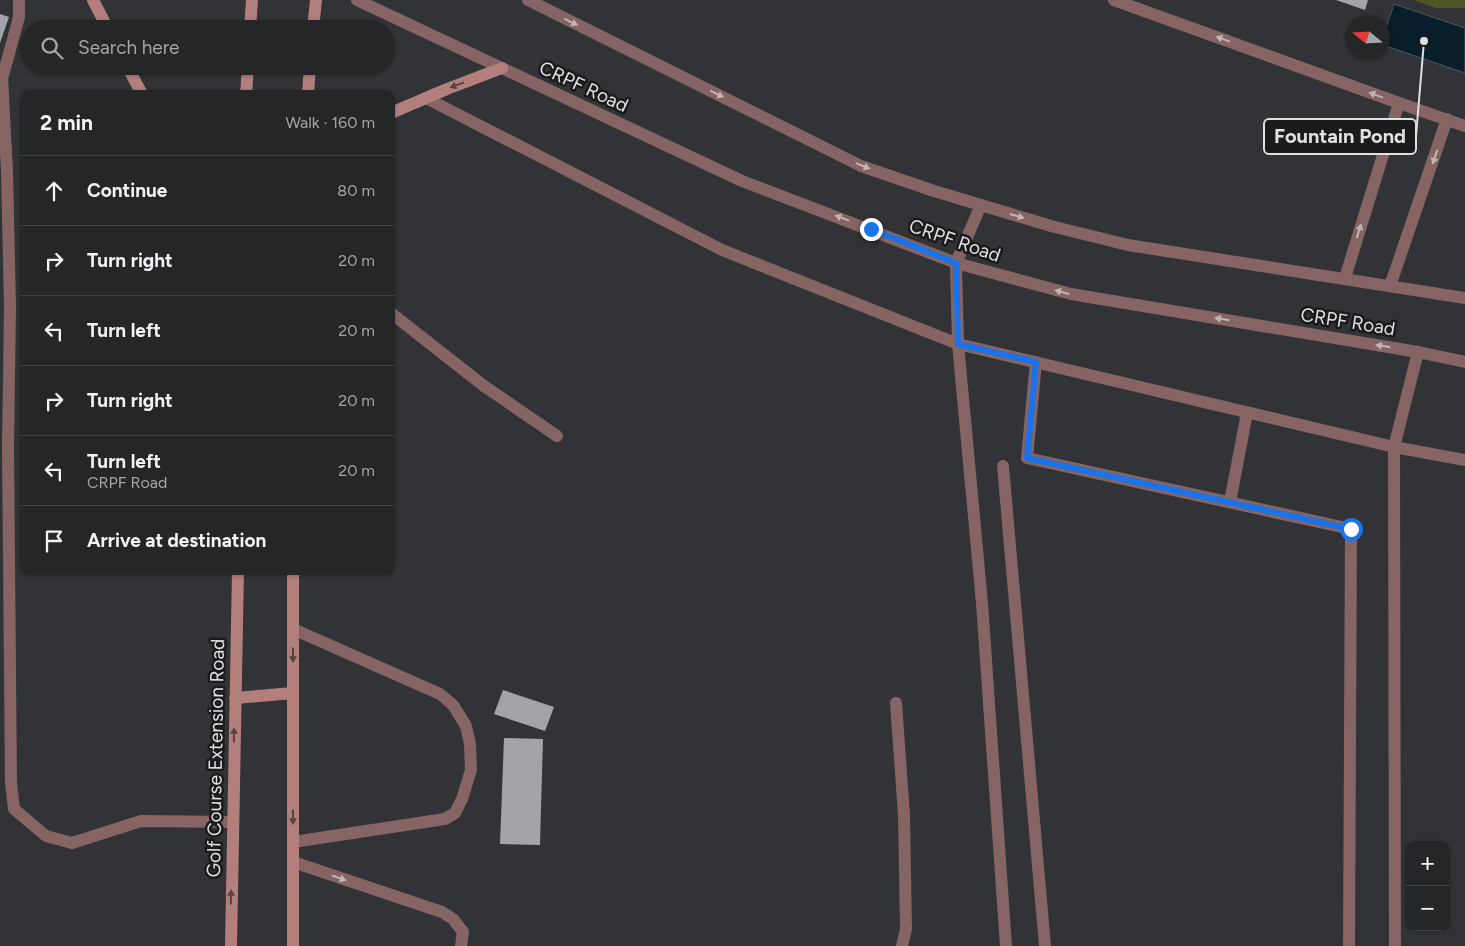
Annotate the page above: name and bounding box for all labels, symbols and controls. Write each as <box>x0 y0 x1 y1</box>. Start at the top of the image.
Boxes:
north arrow <box>1345 15 1390 60</box>
one-way arrow <box>564 18 579 26</box>
search box <box>20 20 395 75</box>
icon: search <box>38 34 66 62</box>
one-way arrow <box>1215 35 1230 43</box>
text: Search here <box>78 36 180 59</box>
street label: CRPF Road <box>536 56 632 117</box>
one-way arrow <box>449 82 464 89</box>
one-way arrow <box>710 90 724 98</box>
one-way arrow <box>1368 91 1383 98</box>
text: 2 min <box>40 110 93 135</box>
text: Walk · 160 m <box>285 113 375 132</box>
callout: Fountain Pond <box>1264 119 1416 154</box>
text: Fountain Pond <box>1274 124 1406 148</box>
one-way arrow <box>1430 149 1438 164</box>
one-way arrow <box>856 162 870 170</box>
icon: ahead <box>40 177 68 205</box>
text: Continue <box>87 179 167 202</box>
text: 80 m <box>337 181 375 200</box>
one-way arrow <box>1010 213 1025 221</box>
one-way arrow <box>835 214 849 222</box>
street label: CRPF Road <box>906 214 1004 267</box>
route end <box>860 218 883 241</box>
one-way arrow <box>1356 224 1364 239</box>
icon: right <box>40 247 68 275</box>
text: Turn right <box>87 249 173 272</box>
text: 20 m <box>338 251 375 270</box>
one-way arrow <box>1055 288 1070 296</box>
street label: CRPF Road <box>1299 303 1397 340</box>
one-way arrow <box>1214 315 1230 323</box>
icon: left <box>40 317 68 345</box>
text: Turn left <box>87 319 161 342</box>
text: 20 m <box>338 321 375 340</box>
one-way arrow <box>1374 342 1390 350</box>
icon: right <box>40 387 68 415</box>
text: Turn right <box>87 389 173 412</box>
text: 20 m <box>338 391 375 410</box>
text: Turn left <box>87 450 161 473</box>
icon: left <box>40 457 68 485</box>
text: 20 m <box>338 461 375 480</box>
text: CRPF Road <box>87 473 167 492</box>
route start <box>1340 518 1363 541</box>
icon: arrive <box>40 527 68 555</box>
text: Arrive at destination <box>87 529 266 552</box>
street label: Golf Course Extension Road <box>202 638 229 878</box>
one-way arrow <box>289 647 297 663</box>
one-way arrow <box>231 727 239 743</box>
one-way arrow <box>289 810 297 826</box>
map controls <box>1405 841 1450 931</box>
button: + <box>1405 841 1450 886</box>
one-way arrow <box>332 875 347 882</box>
button: − <box>1405 886 1450 931</box>
one-way arrow <box>228 889 236 905</box>

